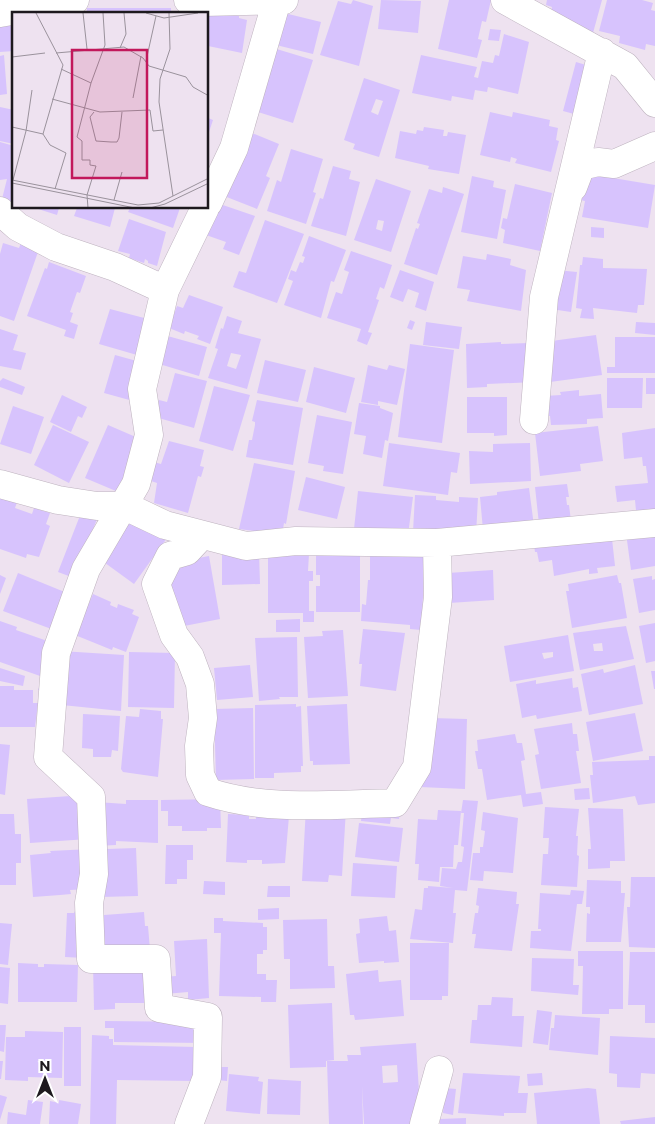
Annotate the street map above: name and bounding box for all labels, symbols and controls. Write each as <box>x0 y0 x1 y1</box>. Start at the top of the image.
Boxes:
inset map <box>12 12 209 209</box>
north arrow <box>20 1054 70 1104</box>
text: N <box>39 1057 51 1075</box>

